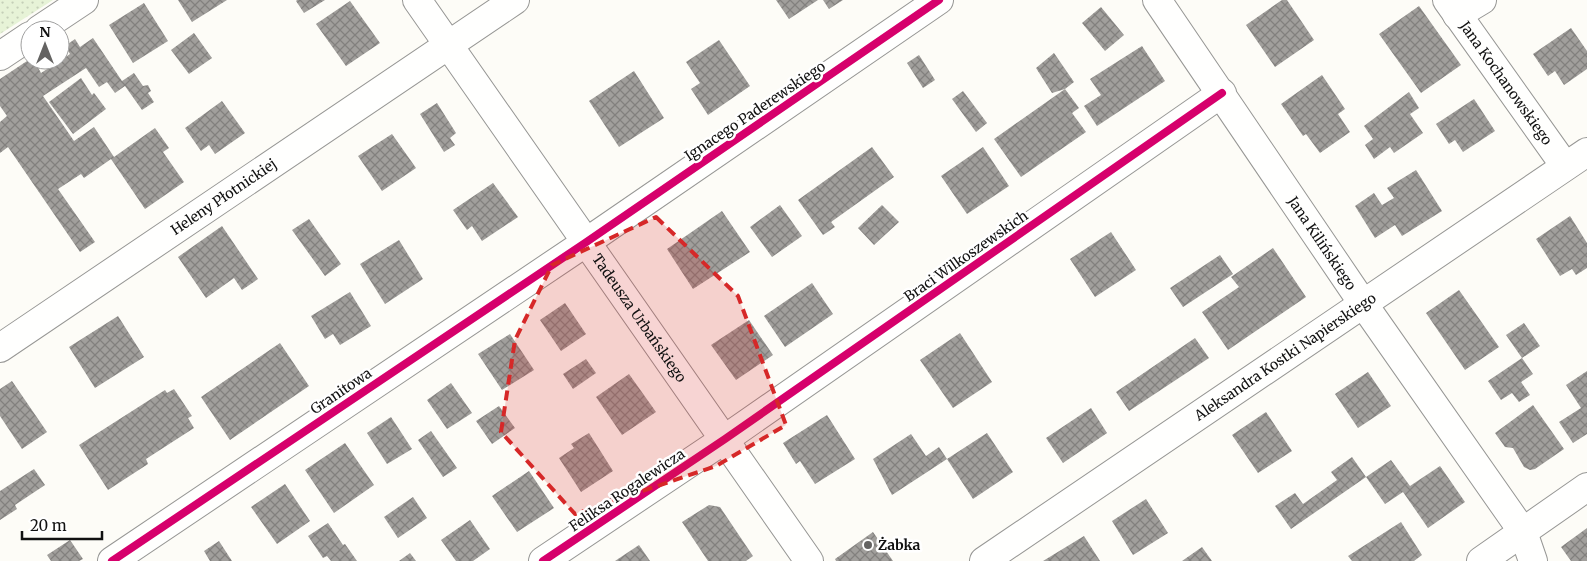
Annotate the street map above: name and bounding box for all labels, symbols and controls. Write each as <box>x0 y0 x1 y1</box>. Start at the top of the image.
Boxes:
street label: Jana Kochanowskiego <box>1455 17 1556 149</box>
north arrow <box>20 20 70 70</box>
text: N <box>39 23 51 41</box>
street label: Ignacego Paderewskiego <box>681 57 829 165</box>
street label: Heleny Płotnickiej <box>167 155 280 239</box>
street label: Jana Kilińskiego <box>1283 192 1360 294</box>
street label: Braci Wilkoszewskich <box>901 206 1031 306</box>
street label: Tadeusza Urbańskiego <box>588 250 690 386</box>
street label: Aleksandra Kostki Napierskiego <box>1190 289 1379 425</box>
street label: Granitowa <box>307 364 375 418</box>
street label: Feliksa Rogalewicza <box>566 444 689 535</box>
scale bar <box>22 508 102 540</box>
text: 20 m <box>30 516 67 535</box>
place label: Żabka <box>878 536 921 554</box>
marker: Żabka <box>862 539 874 551</box>

